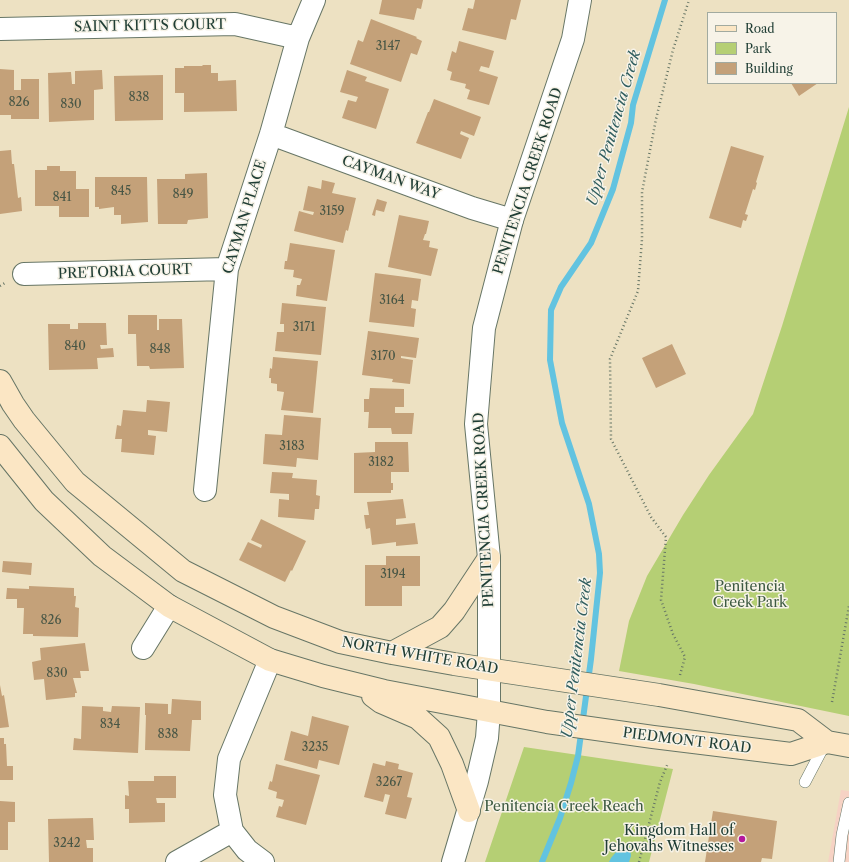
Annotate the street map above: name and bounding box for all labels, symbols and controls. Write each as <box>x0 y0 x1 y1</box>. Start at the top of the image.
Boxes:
legend <box>707 12 837 84</box>
street label: SAINT KITTS COURT <box>74 16 226 36</box>
text: Road <box>745 21 775 36</box>
house number: 3147 <box>376 40 400 54</box>
text: Park <box>745 41 771 56</box>
water label: Upper Penitencia Creek <box>583 48 645 208</box>
text: Building <box>745 61 793 76</box>
street label: PENITENCIA CREEK ROAD <box>490 86 566 276</box>
house number: 838 <box>129 91 149 105</box>
house number: 826 <box>8 96 30 110</box>
house number: 830 <box>60 98 82 112</box>
street label: CAYMAN WAY <box>340 152 442 204</box>
street label: CAYMAN PLACE <box>220 158 270 276</box>
house number: 845 <box>111 185 131 199</box>
house number: 849 <box>172 188 194 202</box>
house number: 841 <box>52 191 72 205</box>
house number: 3159 <box>319 205 345 219</box>
street label: PRETORIA COURT <box>58 261 192 283</box>
house number: 3164 <box>379 294 405 308</box>
house number: 3171 <box>293 321 315 335</box>
house number: 840 <box>64 340 86 354</box>
house number: 848 <box>149 343 171 357</box>
house number: 3170 <box>370 350 396 364</box>
street label: PENITENCIA CREEK ROAD <box>470 412 498 608</box>
house number: 3183 <box>279 440 305 454</box>
house number: 3182 <box>368 456 394 470</box>
house number: 3194 <box>380 568 406 582</box>
water label: Upper Penitencia Creek <box>558 577 596 739</box>
park label: Penitencia Creek Park <box>713 579 787 612</box>
house number: 826 <box>40 614 62 628</box>
street label: NORTH WHITE ROAD <box>340 634 500 678</box>
house number: 830 <box>46 667 68 681</box>
house number: 834 <box>100 718 120 732</box>
street label: PIEDMONT ROAD <box>622 725 752 757</box>
house number: 838 <box>158 728 178 742</box>
house number: 3235 <box>302 741 328 755</box>
house number: 3267 <box>376 776 402 790</box>
park label: Penitencia Creek Reach <box>484 799 644 815</box>
place label: Kingdom Hall of Jehovahs Witnesses <box>604 823 734 856</box>
marker: Kingdom Hall of Jehovahs Witnesses <box>737 834 747 844</box>
house number: 3242 <box>53 837 81 851</box>

